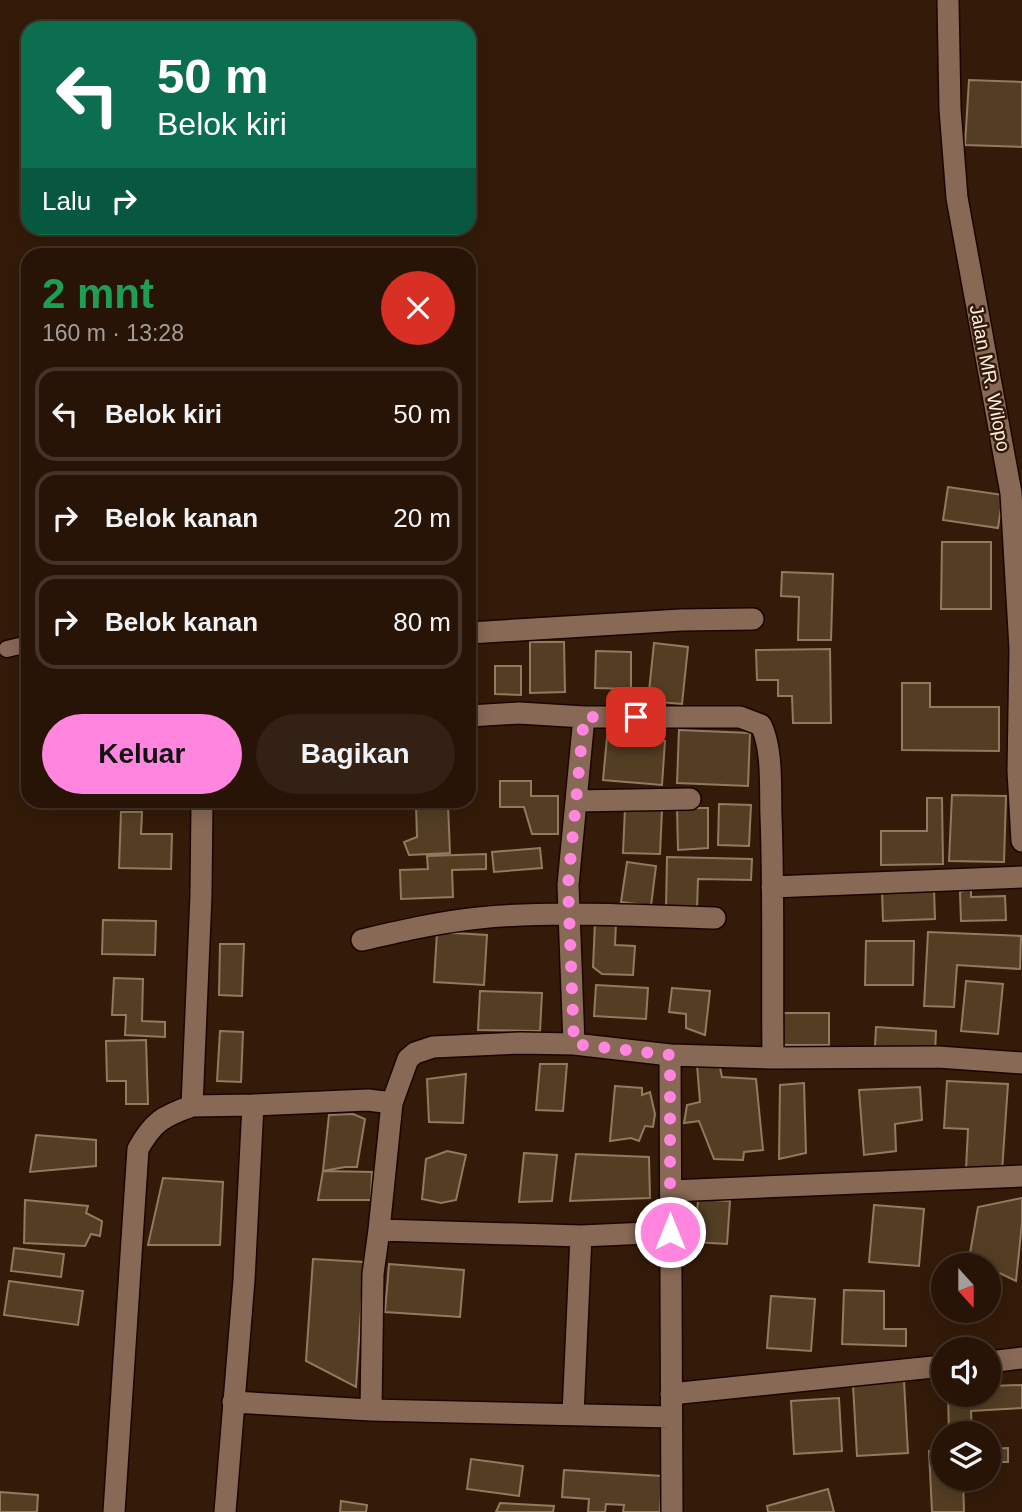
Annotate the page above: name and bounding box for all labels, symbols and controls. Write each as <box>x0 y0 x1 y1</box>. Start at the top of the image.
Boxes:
icon: left <box>42 49 133 140</box>
text: 50 m <box>157 49 269 103</box>
text: Belok kiri <box>157 106 287 142</box>
icon: right <box>105 182 143 220</box>
text: Lalu <box>42 186 91 216</box>
text: 2 mnt <box>42 270 154 317</box>
button: close <box>381 271 455 345</box>
street label: Jalan MR. Wilopo <box>965 303 1015 453</box>
text: 160 m · 13:28 <box>42 320 184 346</box>
icon: left <box>46 395 84 433</box>
text: Belok kiri <box>105 399 222 429</box>
text: 50 m <box>393 399 451 429</box>
icon: right <box>46 499 84 537</box>
text: Belok kanan <box>105 503 258 533</box>
text: 20 m <box>393 503 451 533</box>
icon: right <box>46 603 84 641</box>
text: Belok kanan <box>105 607 258 637</box>
text: 80 m <box>393 607 451 637</box>
pin <box>606 687 666 747</box>
icon: arrive <box>617 698 655 736</box>
button: Keluar <box>42 714 242 794</box>
button: Bagikan <box>256 714 455 794</box>
position arrow <box>633 1195 707 1269</box>
north arrow <box>931 1253 1001 1323</box>
map controls <box>931 1253 1001 1491</box>
button: sound <box>931 1337 1001 1407</box>
button: layers <box>931 1421 1001 1491</box>

